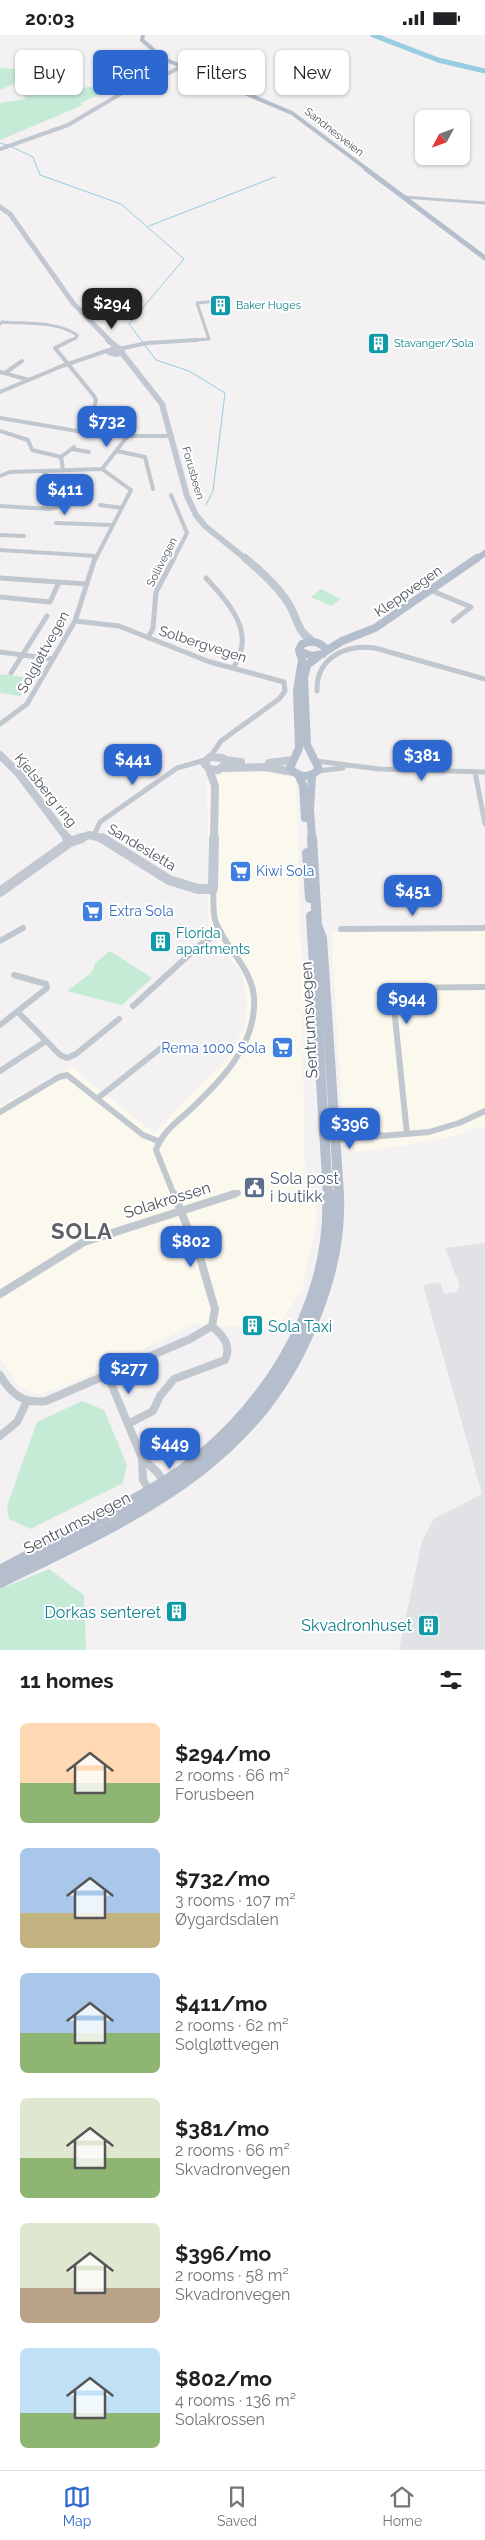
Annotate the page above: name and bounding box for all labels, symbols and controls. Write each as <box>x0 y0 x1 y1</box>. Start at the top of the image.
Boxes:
text: 20:03 <box>25 7 74 29</box>
chip: Buy <box>15 50 83 95</box>
chip: Rent <box>93 50 168 95</box>
chip: Filters <box>178 50 265 95</box>
chip: New <box>275 50 349 95</box>
street label: Sandnesveien <box>302 105 366 159</box>
north arrow <box>415 110 470 165</box>
map controls <box>415 110 470 165</box>
pin: $294 <box>82 287 142 330</box>
building icon: Baker Huges <box>208 293 232 317</box>
text: $294 <box>93 294 131 313</box>
place label: Baker Huges <box>236 299 301 312</box>
building icon: Stavanger/Sola <box>366 331 390 355</box>
place label: Stavanger/Sola <box>394 337 474 350</box>
pin: $732 <box>77 405 137 448</box>
text: $732 <box>88 412 126 431</box>
street label: Forusbeen <box>179 445 207 501</box>
pin: $411 <box>35 473 95 516</box>
text: $411 <box>47 480 83 499</box>
street label: Sollivegen <box>144 535 180 589</box>
street label: Kleppvegen <box>371 562 445 620</box>
street label: Solgløttvegen <box>14 608 72 696</box>
street label: Solbergvegen <box>157 622 249 666</box>
pin: $381 <box>392 739 452 782</box>
pin: $441 <box>103 743 163 786</box>
text: $381 <box>404 746 440 765</box>
street label: Kjelsberg ring <box>12 750 80 830</box>
text: $441 <box>115 750 151 769</box>
street label: Sandesletta <box>105 820 179 874</box>
supermarket icon: Kiwi Sola <box>228 859 252 883</box>
place label: Kiwi Sola <box>256 863 314 879</box>
pin: $451 <box>383 875 443 917</box>
text: $451 <box>395 881 431 900</box>
supermarket icon: Extra Sola <box>81 899 105 923</box>
place label: Extra Sola <box>109 903 174 919</box>
place label: Florida apartments <box>176 925 250 957</box>
building icon: Florida apartments <box>148 929 172 953</box>
street label: Sentrumsvegen <box>296 961 322 1079</box>
pin: $944 <box>377 983 437 1025</box>
text: $944 <box>388 989 426 1008</box>
supermarket icon: Rema 1000 Sola <box>270 1036 294 1060</box>
place label: Rema 1000 Sola <box>161 1040 266 1056</box>
pin: $396 <box>320 1107 380 1150</box>
text: $396 <box>331 1114 369 1133</box>
place label: Sola post i butikk <box>270 1169 340 1206</box>
public building icon: Sola post i butikk <box>242 1175 266 1199</box>
street label: Solakrossen <box>121 1178 213 1222</box>
district label: SOLA <box>51 1218 113 1244</box>
pin: $802 <box>161 1225 221 1268</box>
text: $802 <box>172 1232 210 1251</box>
building icon: Sola Taxi <box>240 1314 264 1338</box>
place label: Sola Taxi <box>268 1317 332 1336</box>
pin: $277 <box>99 1353 159 1395</box>
text: $277 <box>110 1359 148 1378</box>
pin: $449 <box>140 1427 200 1470</box>
text: $449 <box>151 1434 189 1453</box>
street label: Sentrumsvegen <box>20 1488 134 1558</box>
building icon: Dorkas senteret <box>165 1600 189 1624</box>
place label: Dorkas senteret <box>44 1603 162 1622</box>
building icon: Skvadronhuset <box>416 1613 440 1637</box>
place label: Skvadronhuset <box>301 1616 413 1635</box>
icon: filters <box>437 1666 465 1694</box>
text: 11 homes <box>20 1668 114 1693</box>
text: $294/mo <box>175 1741 271 1766</box>
icon: home <box>60 1743 120 1803</box>
text: 2 rooms · 66 m² <box>175 1766 290 1785</box>
text: Forusbeen <box>175 1785 254 1804</box>
text: $732/mo <box>175 1866 270 1891</box>
icon: home <box>60 1868 120 1928</box>
text: 3 rooms · 107 m² <box>175 1891 296 1910</box>
text: Øygardsdalen <box>175 1910 279 1929</box>
text: $411/mo <box>175 1991 267 2016</box>
icon: home <box>60 1993 120 2053</box>
text: 2 rooms · 62 m² <box>175 2016 288 2035</box>
text: Solgløttvegen <box>175 2035 279 2054</box>
text: $381/mo <box>175 2116 269 2141</box>
icon: home <box>60 2118 120 2178</box>
text: 2 rooms · 66 m² <box>175 2141 290 2160</box>
text: Skvadronvegen <box>175 2160 290 2179</box>
text: $396/mo <box>175 2241 271 2266</box>
icon: home <box>60 2243 120 2303</box>
text: 2 rooms · 58 m² <box>175 2266 289 2285</box>
text: Skvadronvegen <box>175 2285 290 2304</box>
text: $802/mo <box>175 2366 272 2391</box>
icon: home <box>60 2368 120 2428</box>
text: 4 rooms · 136 m² <box>175 2391 296 2410</box>
text: Solakrossen <box>175 2410 265 2429</box>
tab: Map <box>63 2483 91 2529</box>
tab: Saved <box>217 2483 257 2529</box>
tab: Home <box>383 2483 422 2529</box>

